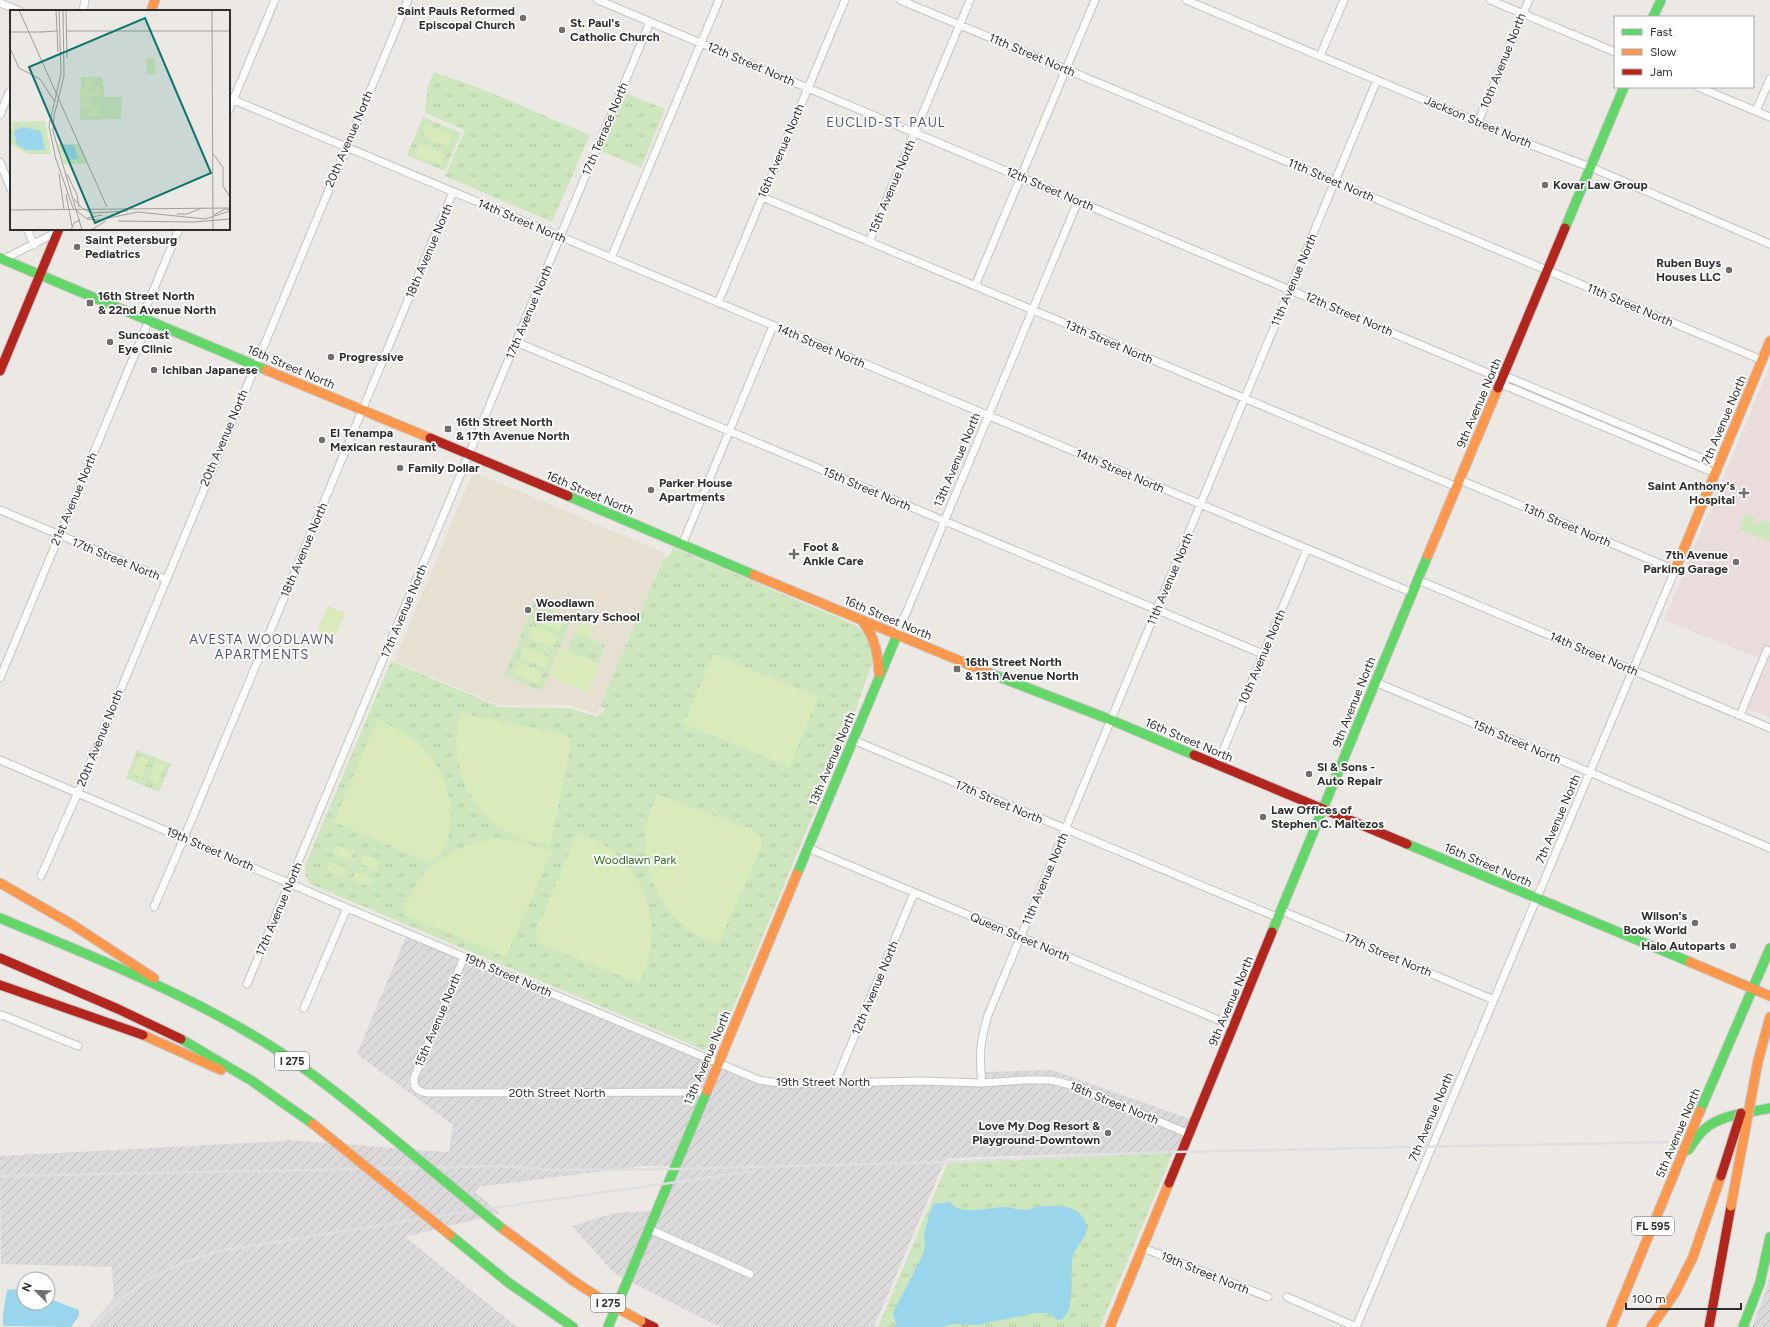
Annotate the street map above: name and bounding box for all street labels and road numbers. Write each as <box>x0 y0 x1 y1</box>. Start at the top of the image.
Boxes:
street label: 10th Avenue North <box>1477 11 1529 111</box>
street label: 11th Street North <box>987 31 1077 80</box>
street label: 12th Street North <box>705 39 797 89</box>
street label: 17th Terrace North <box>579 80 631 178</box>
street label: 20th Avenue North <box>322 88 376 189</box>
street label: Jackson Street North <box>1422 93 1534 151</box>
street label: 16th Avenue North <box>755 101 807 200</box>
street label: 15th Avenue North <box>866 137 918 236</box>
street label: 11th Street North <box>1286 156 1376 205</box>
street label: 12th Street North <box>1004 164 1096 214</box>
street label: 14th Street North <box>476 196 569 246</box>
street label: 18th Avenue North <box>403 201 455 301</box>
street label: 11th Avenue North <box>1268 231 1320 328</box>
street label: 17th Avenue North <box>503 263 555 361</box>
street label: 11th Street North <box>1585 281 1675 330</box>
street label: 12th Street North <box>1303 289 1395 339</box>
street label: 13th Street North <box>1063 317 1155 367</box>
street label: 14th Street North <box>775 321 868 371</box>
street label: 16th Street North <box>245 342 337 392</box>
street label: 9th Avenue North <box>1454 356 1504 450</box>
street label: 7th Avenue North <box>1699 373 1749 467</box>
street label: 20th Avenue North <box>197 387 251 488</box>
street label: 13th Avenue North <box>931 411 983 509</box>
street label: 14th Street North <box>1074 446 1167 496</box>
street label: 21st Avenue North <box>48 450 100 548</box>
street label: 15th Street North <box>821 464 913 514</box>
street label: 16th Street North <box>544 468 636 518</box>
street label: 18th Avenue North <box>278 500 330 600</box>
street label: 13th Street North <box>1521 500 1613 550</box>
street label: 11th Avenue North <box>1144 530 1196 627</box>
street label: 17th Street North <box>70 535 162 583</box>
street label: 17th Avenue North <box>378 562 430 660</box>
street label: 16th Street North <box>842 593 934 643</box>
street label: 10th Avenue North <box>1236 607 1288 707</box>
street label: 14th Street North <box>1548 629 1641 679</box>
street label: 9th Avenue North <box>1330 655 1379 749</box>
street label: 20th Avenue North <box>74 687 126 789</box>
street label: 13th Avenue North <box>806 710 858 808</box>
street label: 16th Street North <box>1143 715 1235 765</box>
street label: 15th Street North <box>1471 717 1563 767</box>
street label: 7th Avenue North <box>1533 772 1583 866</box>
street label: 17th Street North <box>953 777 1045 827</box>
street label: 19th Street North <box>164 824 256 874</box>
street label: 11th Avenue North <box>1019 830 1071 927</box>
street label: 16th Street North <box>1442 840 1534 890</box>
street label: 17th Avenue North <box>253 860 305 958</box>
street label: Queen Street North <box>968 910 1072 964</box>
street label: 17th Street North <box>1342 930 1434 980</box>
street label: 12th Avenue North <box>849 939 901 1037</box>
street label: 19th Street North <box>462 950 554 1000</box>
street label: 9th Avenue North <box>1206 954 1256 1048</box>
street label: 15th Avenue North <box>412 970 464 1069</box>
street label: 13th Avenue North <box>681 1009 733 1107</box>
road number: I 275 <box>275 1052 309 1070</box>
street label: 7th Avenue North <box>1406 1070 1456 1164</box>
street label: 19th Street North <box>776 1075 870 1089</box>
street label: 18th Street North <box>1068 1079 1161 1127</box>
street label: 20th Street North <box>509 1086 606 1100</box>
street label: 5th Avenue North <box>1653 1086 1703 1180</box>
road number: FL 595 <box>1632 1217 1674 1235</box>
street label: 19th Street North <box>1159 1249 1252 1297</box>
road number: I 275 <box>591 1294 625 1312</box>

